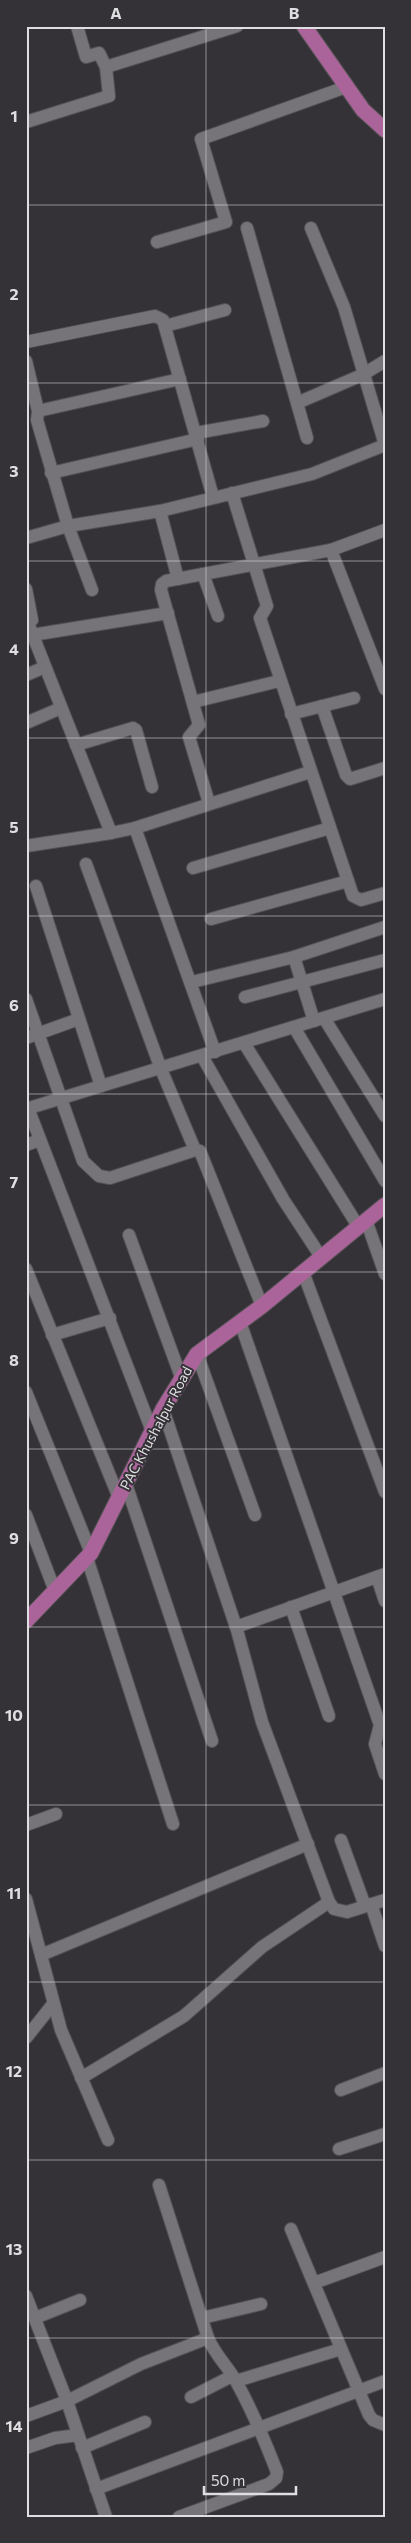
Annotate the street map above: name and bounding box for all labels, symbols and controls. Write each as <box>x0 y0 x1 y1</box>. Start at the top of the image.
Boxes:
text: A <box>110 3 122 22</box>
text: B <box>289 3 300 22</box>
text: 1 <box>10 106 18 125</box>
text: 2 <box>9 284 19 303</box>
text: 3 <box>9 461 19 480</box>
text: 4 <box>9 639 19 658</box>
text: 5 <box>9 817 19 836</box>
text: 6 <box>9 995 19 1014</box>
text: 7 <box>10 1172 19 1191</box>
text: 8 <box>9 1350 19 1369</box>
street label: PAC Khushalpur Road <box>116 1363 195 1492</box>
text: 9 <box>9 1528 19 1547</box>
text: 10 <box>5 1705 23 1724</box>
text: 11 <box>7 1883 21 1902</box>
text: 12 <box>6 2061 22 2080</box>
text: 13 <box>6 2239 22 2258</box>
text: 14 <box>5 2416 23 2435</box>
scale bar <box>204 2463 296 2495</box>
text: 50 m <box>211 2471 245 2489</box>

